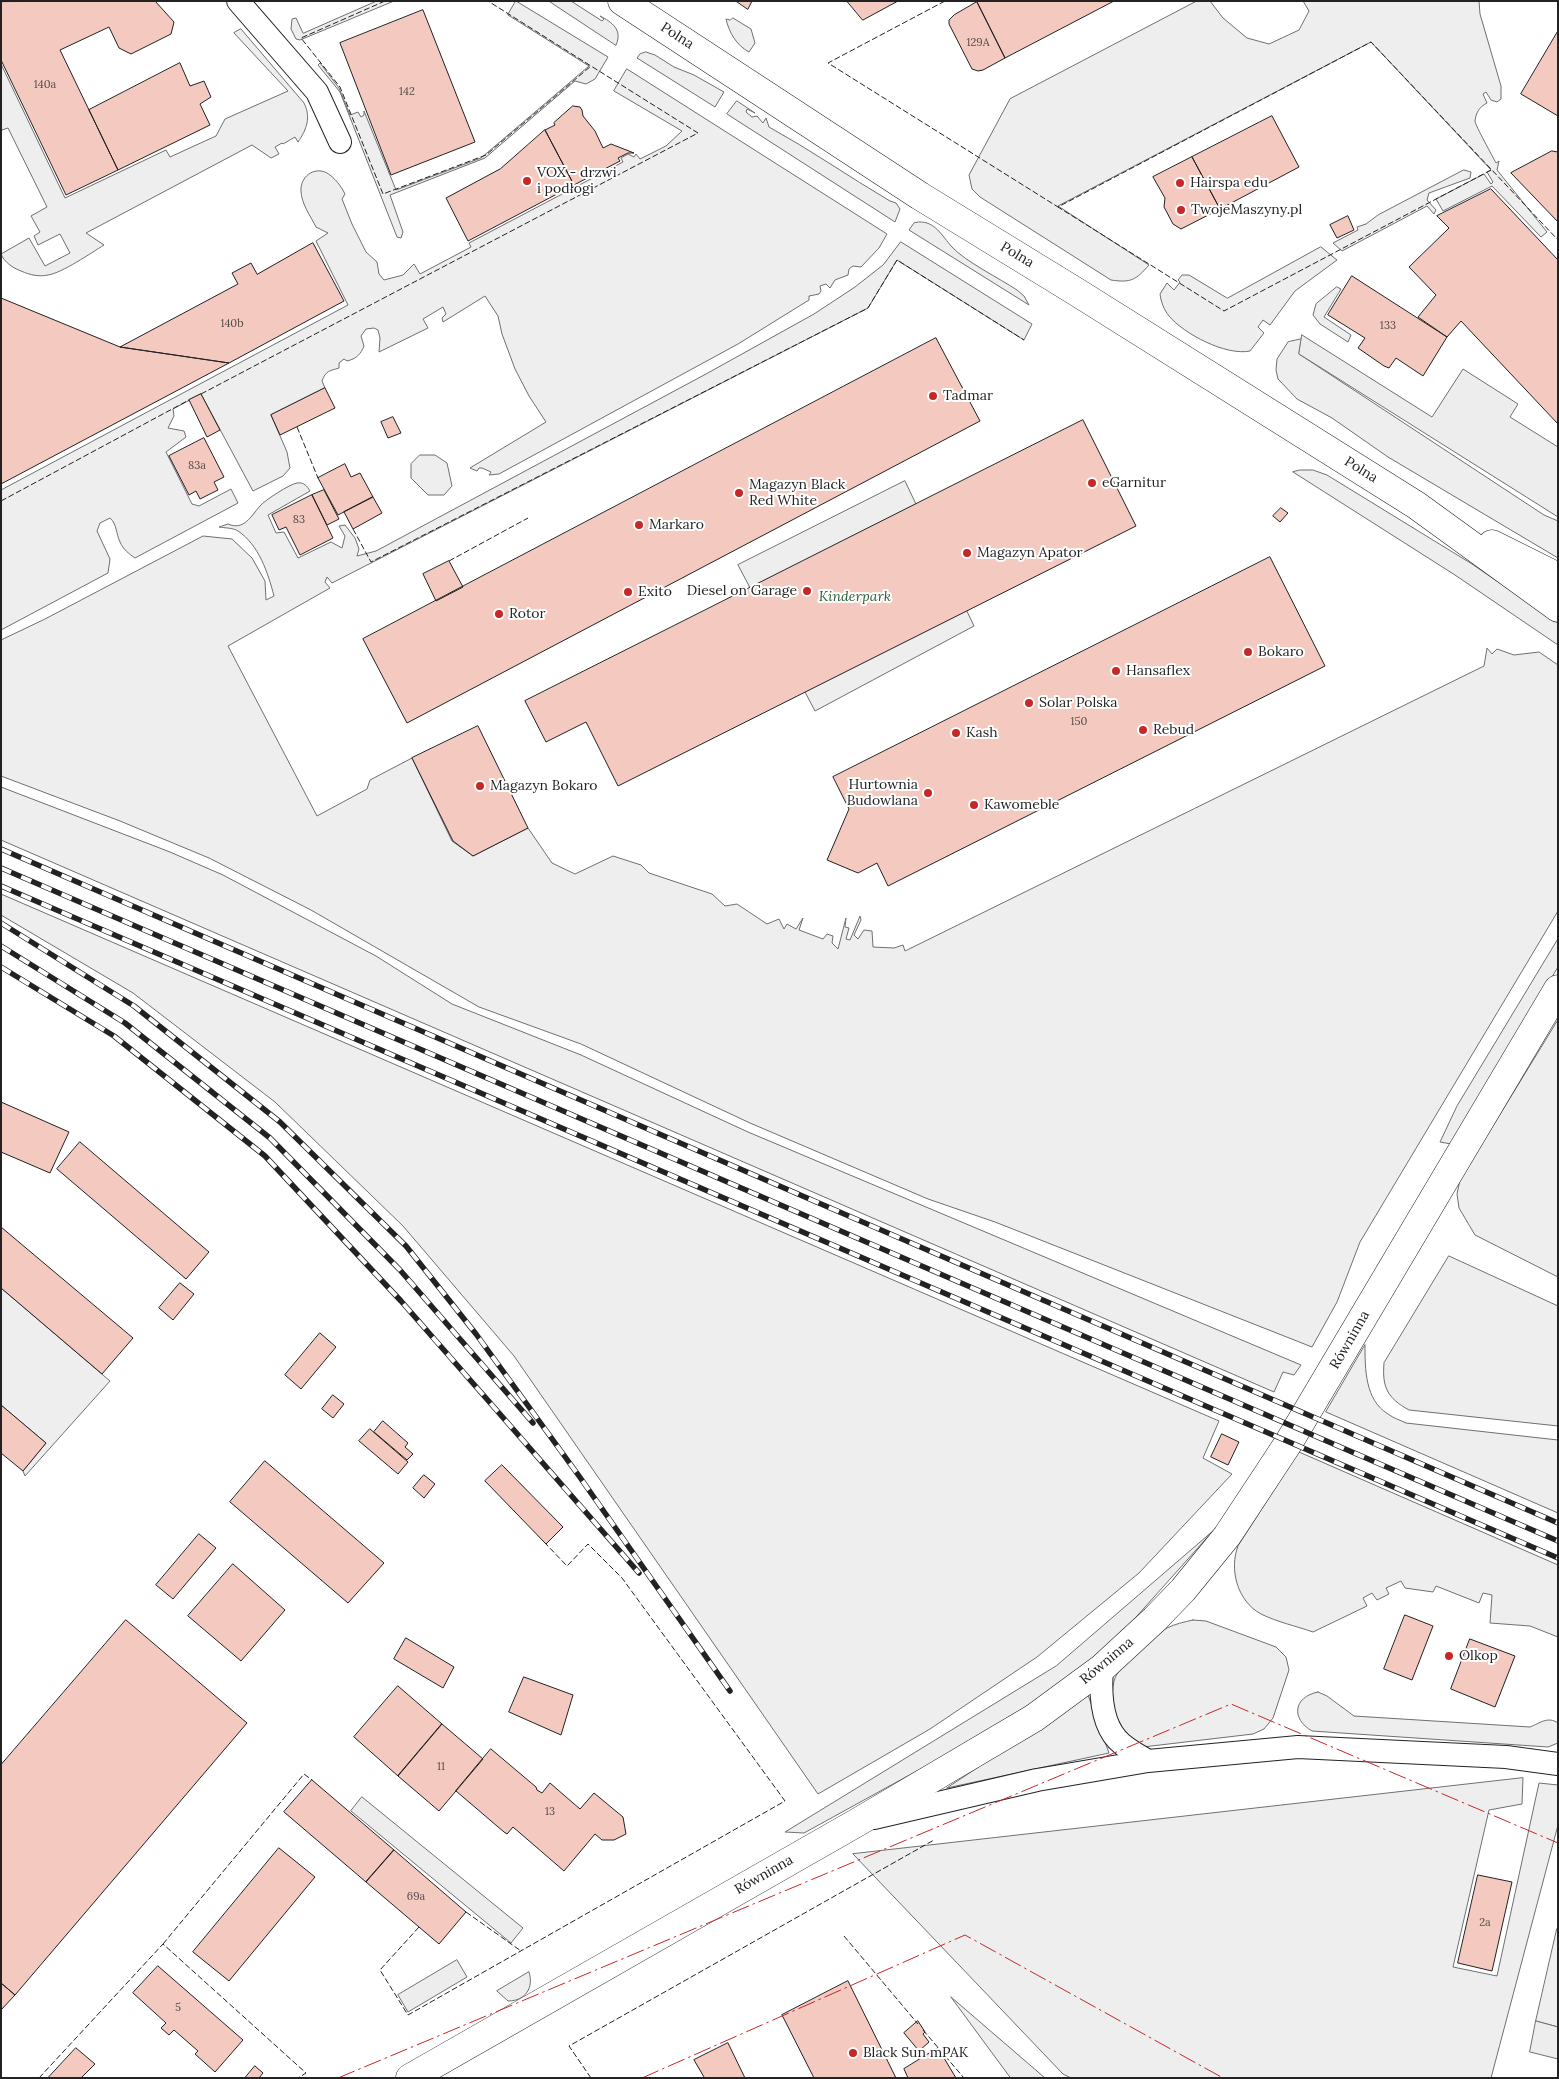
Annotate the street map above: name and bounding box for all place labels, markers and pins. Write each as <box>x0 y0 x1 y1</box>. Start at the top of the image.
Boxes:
place label: VOX - drzwi i podłogi <box>537 165 617 198</box>
marker: VOX - drzwi i podłogi <box>521 175 533 187</box>
place label: Hairspa edu <box>1190 175 1268 191</box>
marker: Hairspa edu <box>1174 177 1186 189</box>
place label: TwojeMaszyny.pl <box>1191 202 1302 218</box>
marker: TwojeMaszyny.pl <box>1175 204 1187 216</box>
place label: Tadmar <box>943 388 993 404</box>
marker: Tadmar <box>927 390 939 402</box>
place label: eGarnitur <box>1102 475 1166 491</box>
place label: Magazyn Black Red White <box>749 477 845 510</box>
marker: eGarnitur <box>1086 477 1098 489</box>
marker: Magazyn Black Red White <box>733 487 745 499</box>
place label: Markaro <box>649 517 704 533</box>
marker: Markaro <box>633 519 645 531</box>
place label: Magazyn Apator <box>977 545 1083 561</box>
marker: Magazyn Apator <box>961 547 973 559</box>
place label: Diesel on Garage <box>687 583 797 599</box>
place label: Exito <box>638 584 672 600</box>
marker: Diesel on Garage <box>801 585 813 597</box>
marker: Exito <box>622 586 634 598</box>
place label: Rotor <box>509 606 546 622</box>
marker: Rotor <box>493 608 505 620</box>
place label: Bokaro <box>1258 644 1304 660</box>
marker: Bokaro <box>1242 646 1254 658</box>
place label: Hansaflex <box>1126 663 1190 679</box>
marker: Hansaflex <box>1110 665 1122 677</box>
place label: Solar Polska <box>1039 695 1117 711</box>
marker: Solar Polska <box>1023 697 1035 709</box>
place label: Rebud <box>1153 722 1194 738</box>
marker: Rebud <box>1137 724 1149 736</box>
place label: Kash <box>966 725 998 741</box>
marker: Kash <box>950 727 962 739</box>
place label: Hurtownia Budowlana <box>847 777 918 810</box>
place label: Magazyn Bokaro <box>490 778 598 794</box>
marker: Magazyn Bokaro <box>474 780 486 792</box>
marker: Hurtownia Budowlana <box>922 787 934 799</box>
place label: Kawomeble <box>984 797 1059 813</box>
marker: Kawomeble <box>968 799 980 811</box>
place label: Olkop <box>1459 1648 1498 1664</box>
marker: Olkop <box>1443 1650 1455 1662</box>
place label: Black Sun mPAK <box>863 2045 968 2061</box>
marker: Black Sun mPAK <box>847 2047 859 2059</box>

